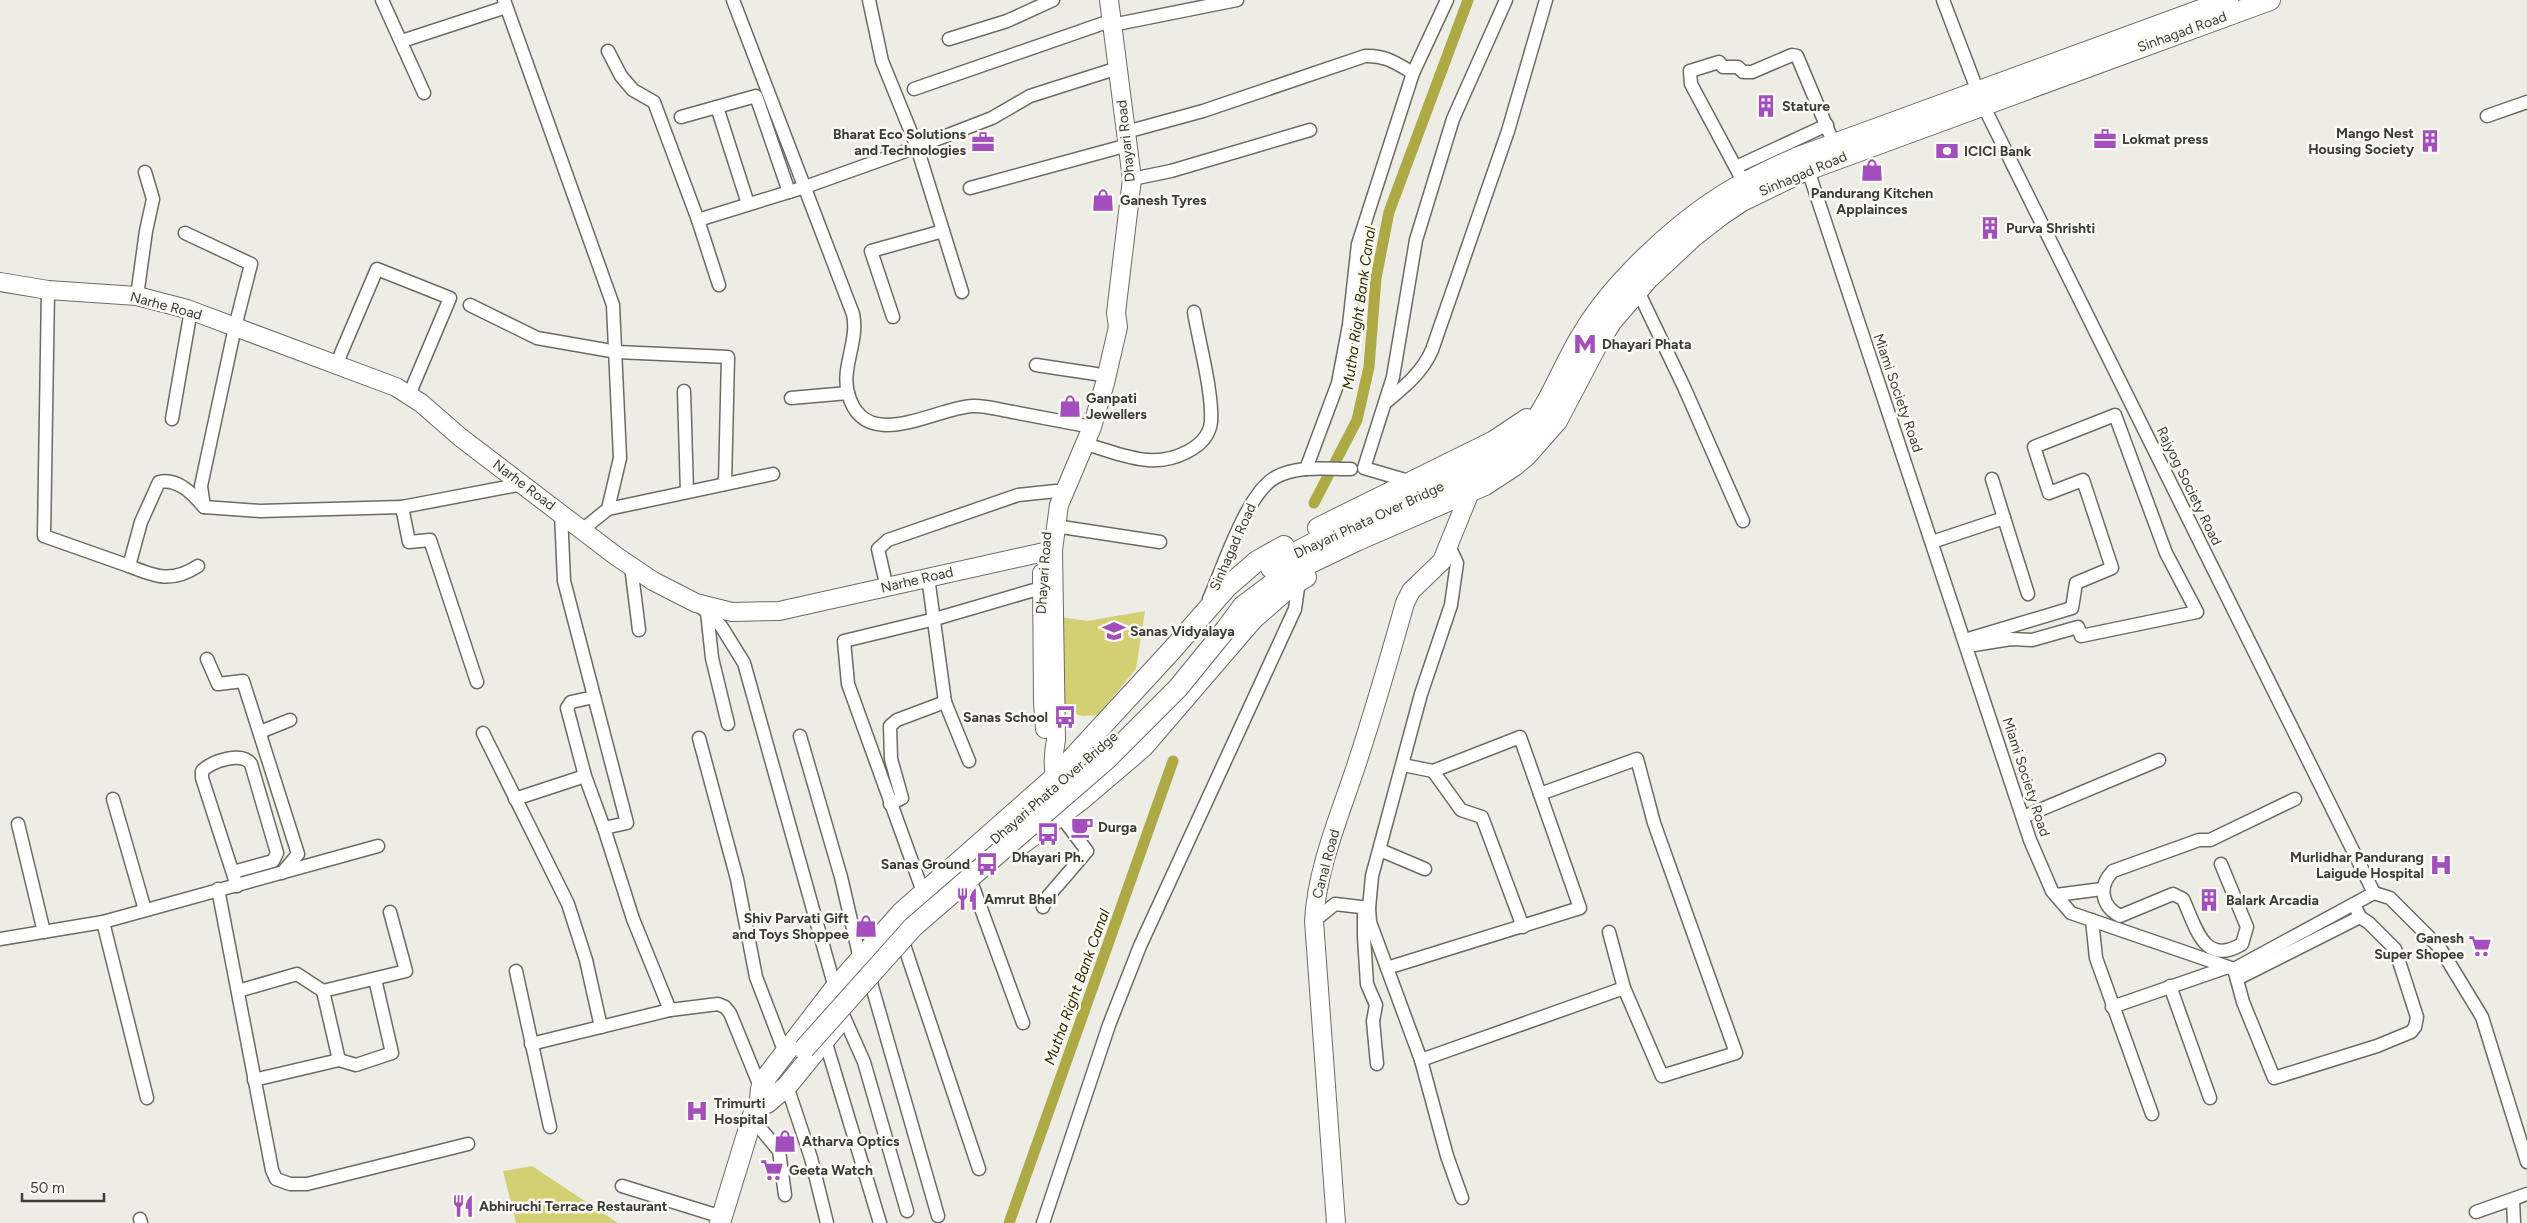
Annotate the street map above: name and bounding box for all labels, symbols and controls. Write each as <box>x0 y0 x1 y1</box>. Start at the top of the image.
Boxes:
street label: Sinhagad Road <box>2135 8 2229 56</box>
building icon: Stature <box>1753 93 1779 119</box>
place label: Stature <box>1782 98 1830 115</box>
street label: Dhayari Road <box>1113 99 1139 183</box>
place label: Mango Nest Housing Society <box>2308 125 2415 158</box>
place label: Bharat Eco Solutions and Technologies <box>833 126 966 159</box>
office icon: Lokmat press <box>2092 126 2118 152</box>
building icon: Mango Nest Housing Society <box>2417 128 2443 154</box>
office icon: Bharat Eco Solutions and Technologies <box>970 129 996 155</box>
place label: Lokmat press <box>2122 131 2209 148</box>
bank icon: ICICI Bank <box>1934 138 1960 164</box>
place label: ICICI Bank <box>1964 143 2032 160</box>
street label: Sinhagad Road <box>1756 148 1850 200</box>
shop icon: Pandurang Kitchen Applainces <box>1859 157 1885 183</box>
place label: Pandurang Kitchen Applainces <box>1811 185 1933 218</box>
shop icon: Ganesh Tyres <box>1090 187 1116 213</box>
place label: Ganesh Tyres <box>1120 192 1207 209</box>
building icon: Purva Shrishti <box>1977 215 2003 241</box>
place label: Purva Shrishti <box>2006 220 2095 237</box>
water label: Mutha Right Bank Canal <box>1339 225 1379 391</box>
street label: Narhe Road <box>128 288 204 324</box>
metro station icon: Dhayari Phata <box>1572 331 1598 357</box>
street label: Miami Society Road <box>1870 331 1926 455</box>
place label: Dhayari Phata <box>1602 336 1692 353</box>
place label: Ganpati Jewellers <box>1086 390 1147 423</box>
shop icon: Ganpati Jewellers <box>1057 393 1083 419</box>
street label: Rajyog Society Road <box>2153 424 2225 548</box>
street label: Narhe Road <box>489 456 559 514</box>
street label: Dhayari Phata Over Bridge <box>1291 478 1447 562</box>
street label: Sinhagad Road <box>1206 501 1260 593</box>
street label: Dhayari Road <box>1033 531 1055 615</box>
street label: Narhe Road <box>879 563 955 597</box>
school or university icon: Sanas Vidyalaya <box>1101 618 1127 644</box>
place label: Sanas Vidyalaya <box>1130 623 1235 640</box>
bus stop icon: Sanas School <box>1052 704 1078 730</box>
place label: Sanas School <box>963 709 1048 726</box>
street label: Miami Society Road <box>1999 715 2053 839</box>
street label: Dhayari Phata Over Bridge <box>987 728 1122 848</box>
cafe icon: Durga <box>1069 814 1095 840</box>
place label: Durga <box>1098 819 1137 836</box>
bus stop icon: Dhayari Ph. <box>1035 821 1061 847</box>
street label: Canal Road <box>1309 828 1343 900</box>
place label: Dhayari Ph. <box>1012 849 1084 866</box>
place label: Murlidhar Pandurang Laigude Hospital <box>2290 849 2424 882</box>
bus stop icon: Sanas Ground <box>974 851 1000 877</box>
hospital icon: Murlidhar Pandurang Laigude Hospital <box>2428 852 2454 878</box>
place label: Sanas Ground <box>881 856 970 873</box>
restaurant icon: Amrut Bhel <box>954 886 980 912</box>
building icon: Balark Arcadia <box>2196 887 2222 913</box>
place label: Amrut Bhel <box>984 891 1056 908</box>
place label: Balark Arcadia <box>2226 892 2319 909</box>
water label: Mutha Right Bank Canal <box>1040 906 1114 1067</box>
place label: Shiv Parvati Gift and Toys Shoppee <box>732 910 849 943</box>
shop icon: Shiv Parvati Gift and Toys Shoppee <box>853 913 879 939</box>
place label: Ganesh Super Shopee <box>2374 930 2464 963</box>
supermarket icon: Ganesh Super Shopee <box>2467 933 2493 959</box>
place label: Trimurti Hospital <box>714 1095 768 1128</box>
hospital icon: Trimurti Hospital <box>684 1098 710 1124</box>
shop icon: Atharva Optics <box>772 1128 798 1154</box>
place label: Atharva Optics <box>802 1133 900 1150</box>
supermarket icon: Geeta Watch <box>759 1157 785 1183</box>
place label: Geeta Watch <box>789 1162 873 1179</box>
scale bar <box>22 1170 105 1202</box>
text: 50 m <box>30 1179 65 1197</box>
restaurant icon: Abhiruchi Terrace Restaurant <box>450 1193 476 1219</box>
place label: Abhiruchi Terrace Restaurant <box>479 1198 668 1215</box>

